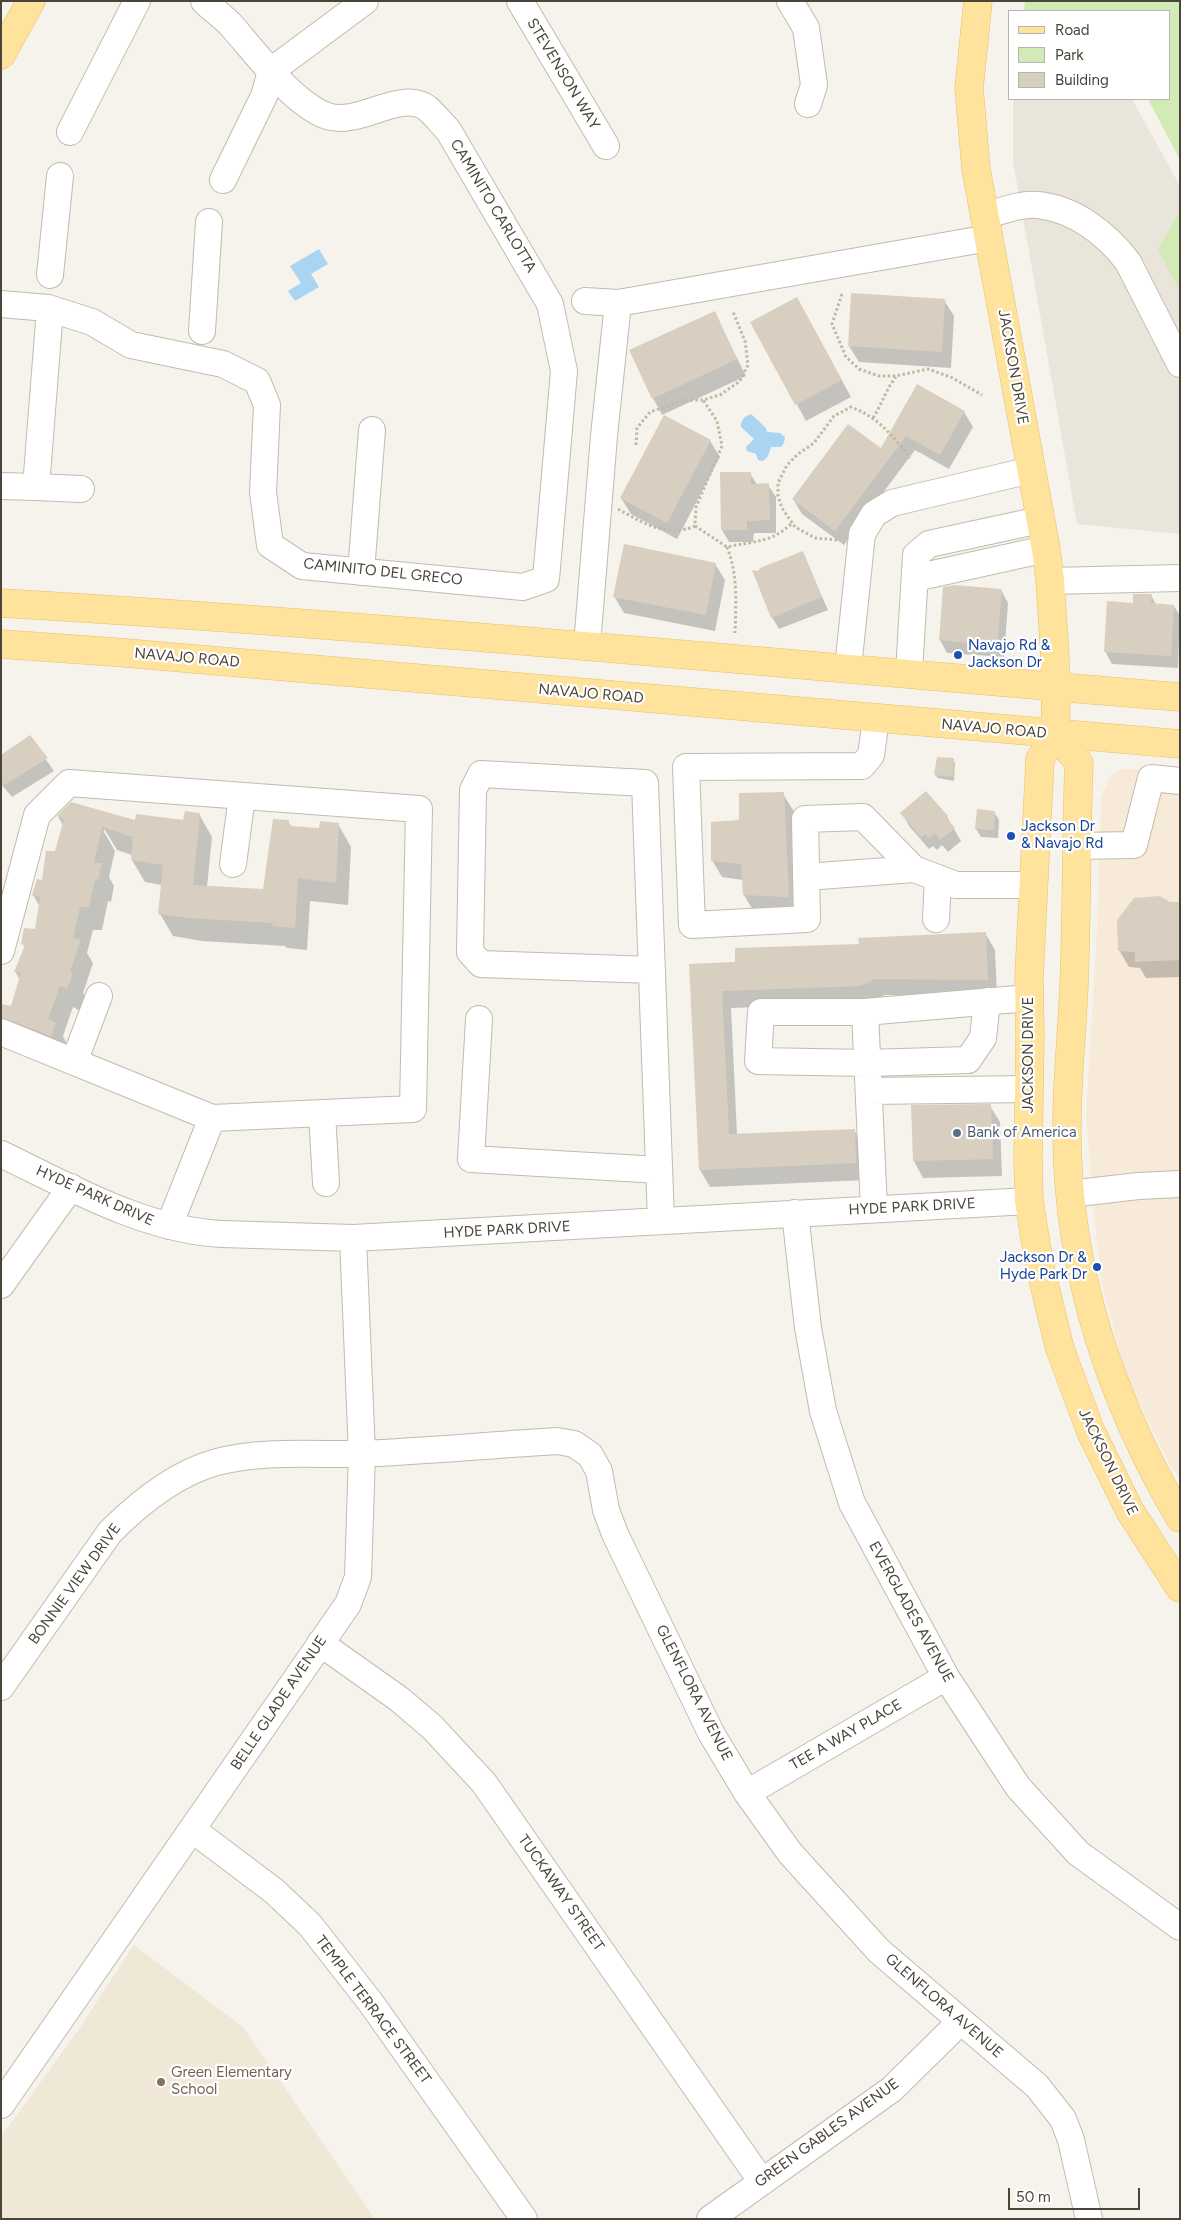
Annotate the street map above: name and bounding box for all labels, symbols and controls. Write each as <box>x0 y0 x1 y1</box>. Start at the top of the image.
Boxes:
legend <box>1008 10 1171 100</box>
street label: STEVENSON WAY <box>523 15 603 133</box>
text: Road <box>1055 21 1090 39</box>
text: Park <box>1055 46 1084 64</box>
text: Building <box>1055 71 1109 89</box>
street label: CAMINITO CARLOTTA <box>446 136 540 276</box>
street label: JACKSON DRIVE <box>994 308 1032 426</box>
street label: CAMINITO DEL GRECO <box>303 555 463 589</box>
place label: Navajo Rd & Jackson Dr <box>968 637 1050 672</box>
street label: NAVAJO ROAD <box>134 644 240 672</box>
marker: Navajo Rd & Jackson Dr <box>952 649 964 661</box>
street label: NAVAJO ROAD <box>538 680 644 708</box>
street label: NAVAJO ROAD <box>941 715 1047 743</box>
place label: Jackson Dr & Navajo Rd <box>1021 818 1103 853</box>
marker: Jackson Dr & Navajo Rd <box>1005 830 1017 842</box>
street label: JACKSON DRIVE <box>1020 997 1038 1113</box>
place label: Bank of America <box>967 1124 1077 1142</box>
marker: Bank of America <box>951 1127 963 1139</box>
street label: HYDE PARK DRIVE <box>33 1162 157 1230</box>
street label: HYDE PARK DRIVE <box>848 1195 976 1219</box>
street label: HYDE PARK DRIVE <box>443 1218 571 1242</box>
place label: Jackson Dr & Hyde Park Dr <box>1000 1249 1087 1284</box>
marker: Jackson Dr & Hyde Park Dr <box>1091 1261 1103 1273</box>
street label: JACKSON DRIVE <box>1074 1406 1142 1518</box>
street label: BONNIE VIEW DRIVE <box>25 1520 125 1648</box>
street label: EVERGLADES AVENUE <box>865 1538 957 1686</box>
street label: GLENFLORA AVENUE <box>652 1622 736 1764</box>
street label: BELLE GLADE AVENUE <box>227 1632 331 1774</box>
street label: TEE A WAY PLACE <box>787 1696 905 1774</box>
street label: TUCKAWAY STREET <box>514 1831 608 1955</box>
street label: TEMPLE TERRACE STREET <box>311 1932 435 2088</box>
street label: GLENFLORA AVENUE <box>881 1950 1007 2062</box>
place label: Green Elementary School <box>171 2064 292 2099</box>
street label: GREEN GABLES AVENUE <box>751 2075 903 2191</box>
marker: Green Elementary School <box>155 2076 167 2088</box>
scale bar <box>1011 2178 1144 2210</box>
text: 50 m <box>1016 2188 1051 2206</box>

